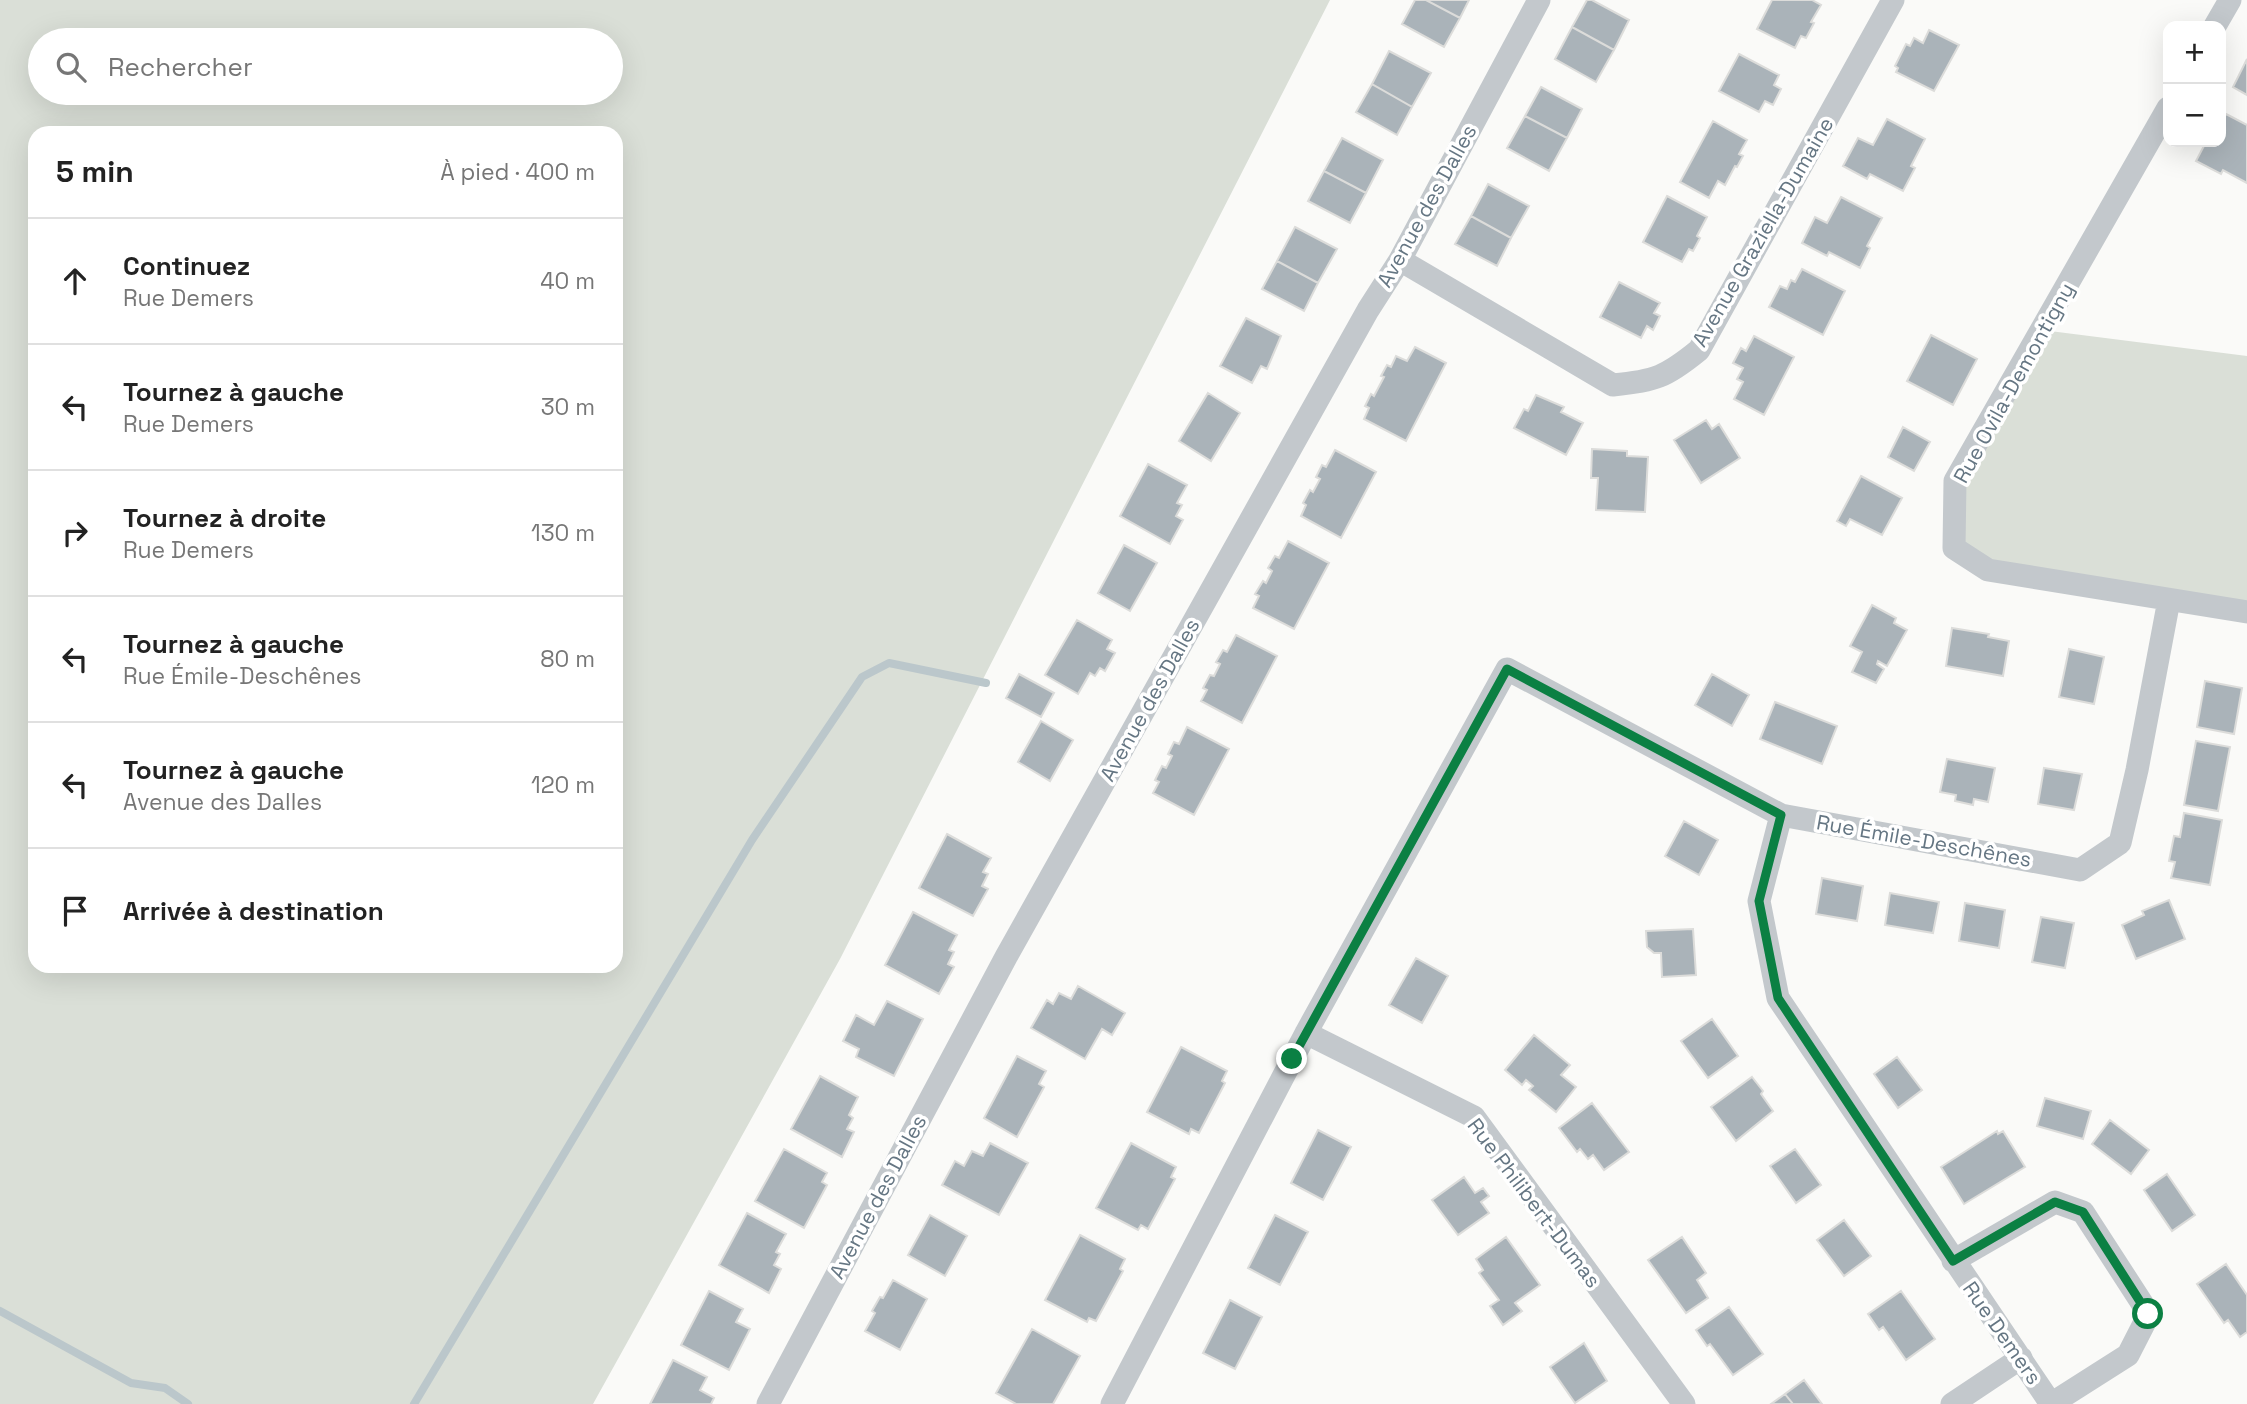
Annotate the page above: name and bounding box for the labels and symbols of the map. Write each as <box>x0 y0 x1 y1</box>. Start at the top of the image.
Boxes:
street label: Avenue Graziella-Dumaine <box>1686 112 1839 351</box>
street label: Avenue des Dalles <box>1371 120 1482 292</box>
street label: Rue Ovila-Demontigny <box>1947 278 2080 488</box>
street label: Avenue des Dalles <box>1094 614 1205 786</box>
street label: Rue Émile-Deschênes <box>1815 808 2034 873</box>
route end <box>1276 1043 1307 1074</box>
street label: Avenue des Dalles <box>823 1110 932 1283</box>
street label: Rue Philibert-Dumas <box>1462 1113 1607 1293</box>
street label: Rue Demers <box>1957 1276 2048 1389</box>
route start <box>2132 1298 2163 1329</box>

